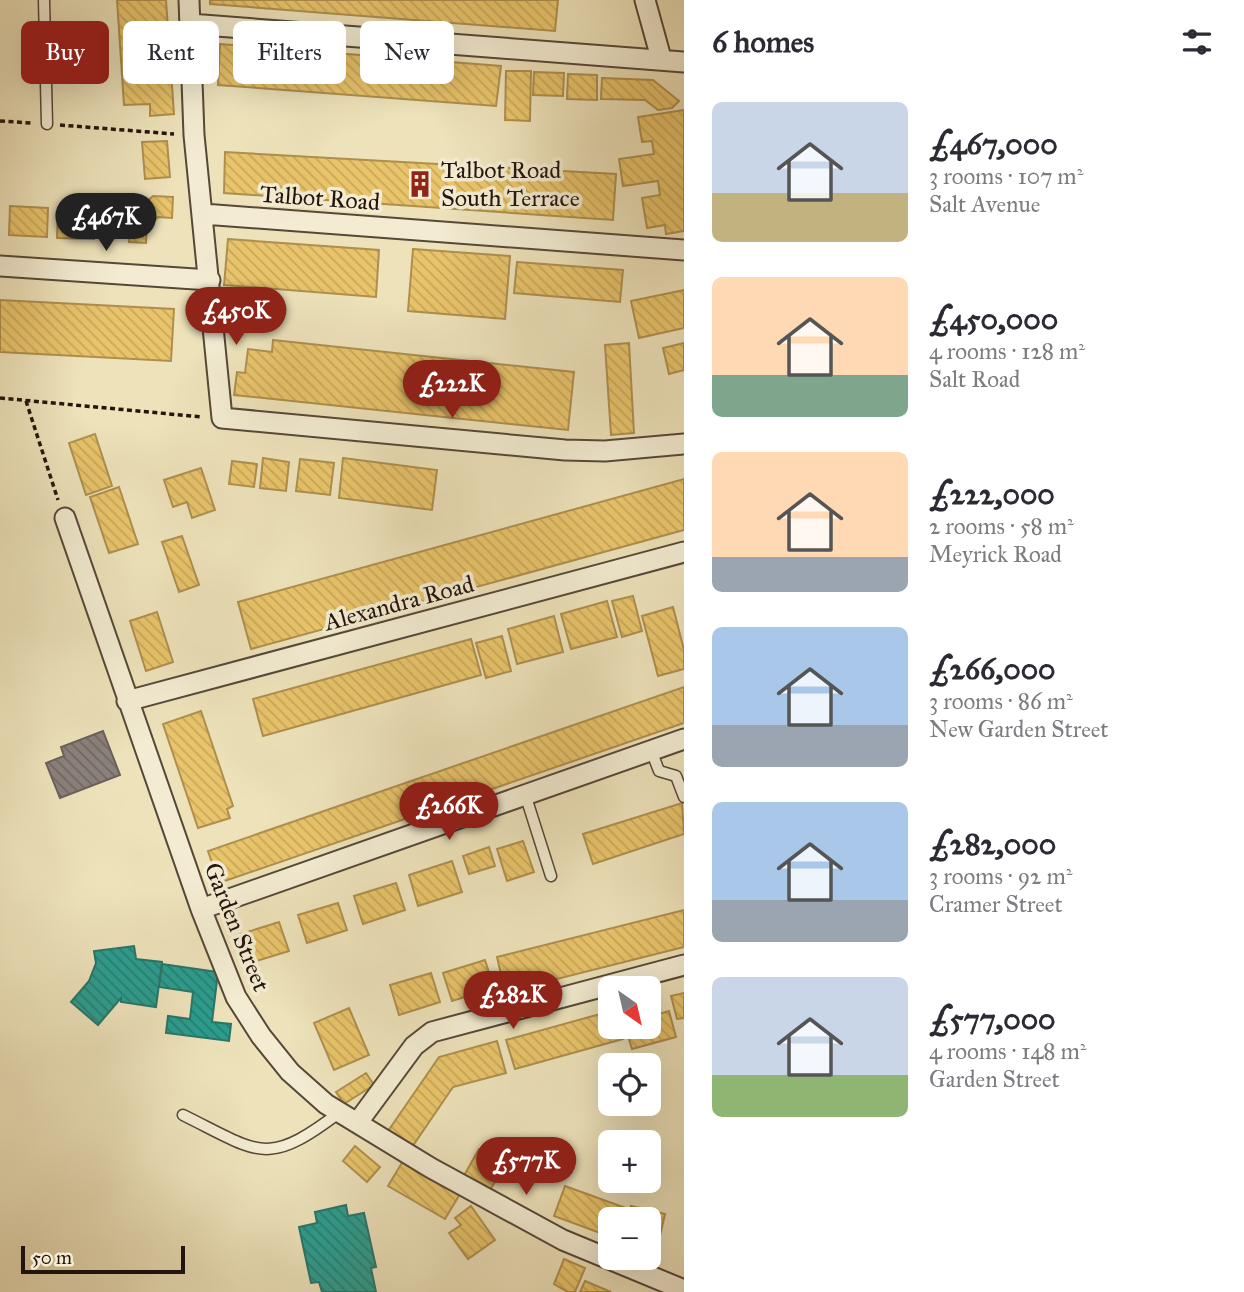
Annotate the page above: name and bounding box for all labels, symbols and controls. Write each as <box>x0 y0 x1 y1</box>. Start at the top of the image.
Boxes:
chip: Buy <box>21 21 109 84</box>
chip: Rent <box>123 21 219 84</box>
chip: Filters <box>233 21 346 84</box>
chip: New <box>360 21 454 84</box>
icon: filters <box>1178 23 1216 61</box>
text: 6 homes <box>712 24 814 60</box>
text: £467,000 <box>929 126 1058 162</box>
icon: home <box>768 130 852 214</box>
place label: Talbot Road South Terrace <box>441 155 580 213</box>
text: 3 rooms · 107 m² <box>929 162 1083 190</box>
building icon: Talbot Road South Terrace <box>405 169 435 199</box>
street label: Talbot Road <box>259 179 381 217</box>
text: Salt Avenue <box>929 190 1040 218</box>
pin: £467K <box>57 194 155 253</box>
text: £467K <box>71 202 141 230</box>
pin: £450K <box>187 288 285 347</box>
text: £450K <box>201 296 271 324</box>
text: £450,000 <box>929 301 1058 337</box>
icon: home <box>768 305 852 389</box>
text: 4 rooms · 128 m² <box>929 337 1085 365</box>
pin: £222K <box>403 360 501 420</box>
text: Salt Road <box>929 365 1020 393</box>
text: £222K <box>419 369 485 397</box>
text: £222,000 <box>929 476 1055 512</box>
icon: home <box>768 480 852 564</box>
text: 2 rooms · 58 m² <box>929 512 1074 540</box>
text: Meyrick Road <box>929 540 1062 568</box>
street label: Alexandra Road <box>320 569 477 638</box>
text: £266,000 <box>929 651 1056 687</box>
icon: home <box>768 655 852 739</box>
text: 3 rooms · 86 m² <box>929 687 1073 715</box>
text: New Garden Street <box>929 715 1108 743</box>
pin: £266K <box>400 782 498 842</box>
text: £266K <box>415 791 483 819</box>
text: £282,000 <box>929 826 1056 862</box>
icon: home <box>768 830 852 914</box>
street label: Garden Street <box>198 858 277 996</box>
text: 3 rooms · 92 m² <box>929 862 1072 890</box>
text: Cramer Street <box>929 890 1063 918</box>
pin: £282K <box>464 972 562 1031</box>
north arrow <box>598 976 662 1040</box>
map controls <box>598 976 661 1270</box>
text: £282K <box>479 980 547 1008</box>
text: £577,000 <box>929 1001 1056 1037</box>
icon: home <box>768 1005 852 1089</box>
text: 4 rooms · 148 m² <box>929 1037 1086 1065</box>
button: locate <box>598 1053 661 1116</box>
text: Garden Street <box>929 1065 1060 1093</box>
button: + <box>598 1130 661 1193</box>
pin: £577K <box>477 1138 575 1197</box>
text: £577K <box>492 1146 560 1174</box>
button: − <box>598 1207 661 1270</box>
scale bar <box>21 1243 186 1275</box>
text: 50 m <box>32 1246 72 1269</box>

